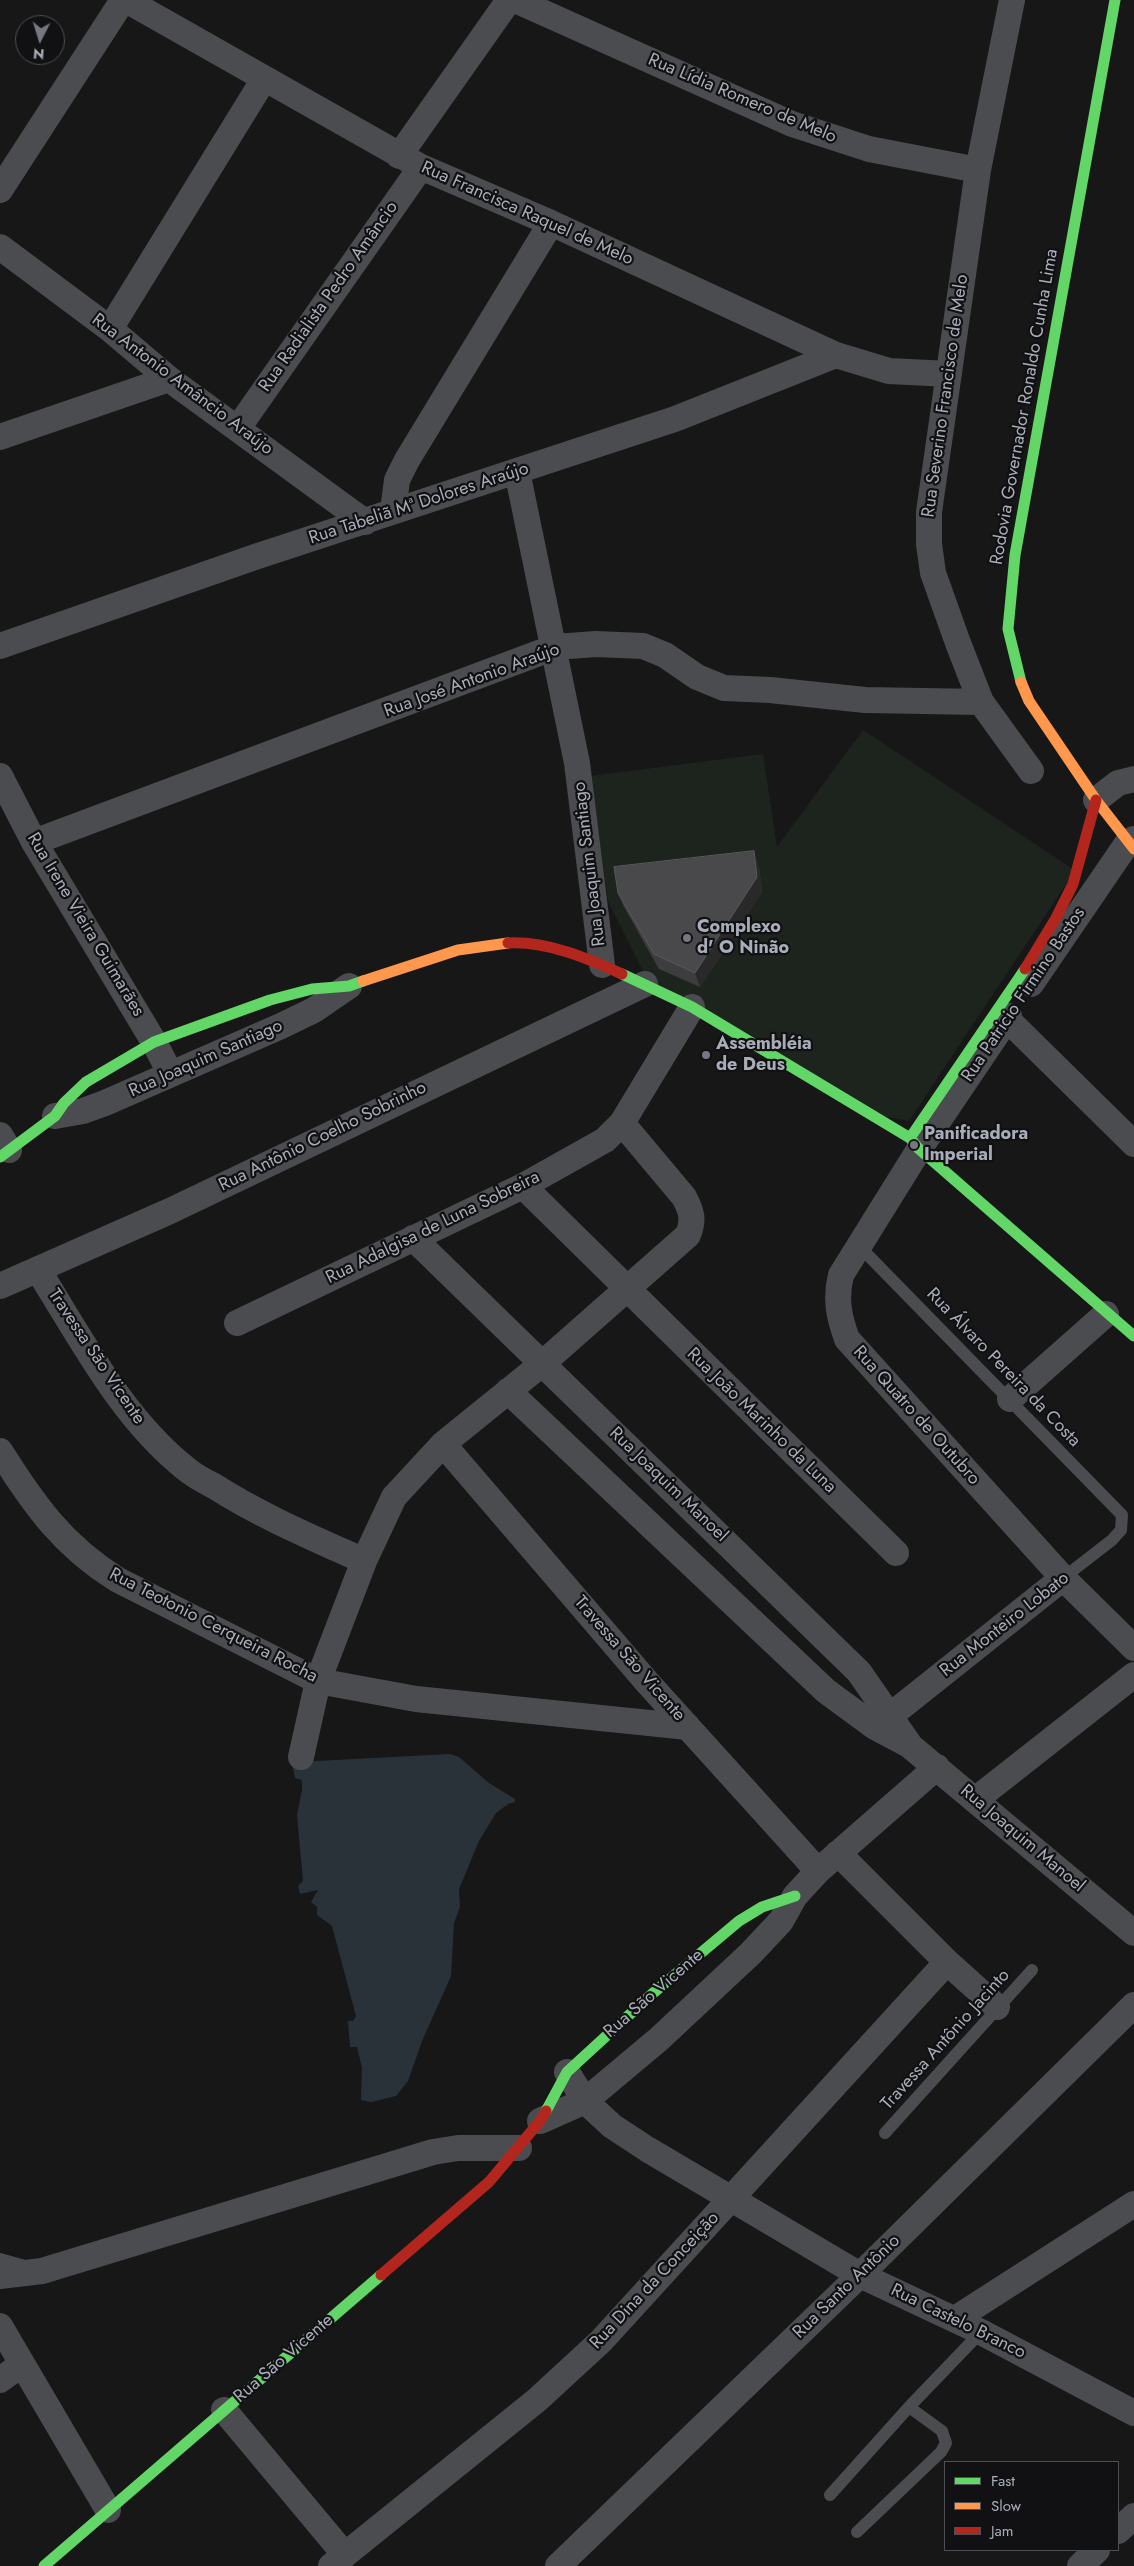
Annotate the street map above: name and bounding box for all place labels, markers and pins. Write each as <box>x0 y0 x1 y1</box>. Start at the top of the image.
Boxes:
place label: Complexo d' O Ninão <box>697 917 789 960</box>
marker: Complexo d' O Ninão <box>681 932 693 944</box>
place label: Assembléia de Deus <box>716 1034 812 1076</box>
marker: Assembléia de Deus <box>700 1049 712 1061</box>
place label: Panificadora Imperial <box>924 1124 1028 1166</box>
marker: Panificadora Imperial <box>908 1139 920 1151</box>

